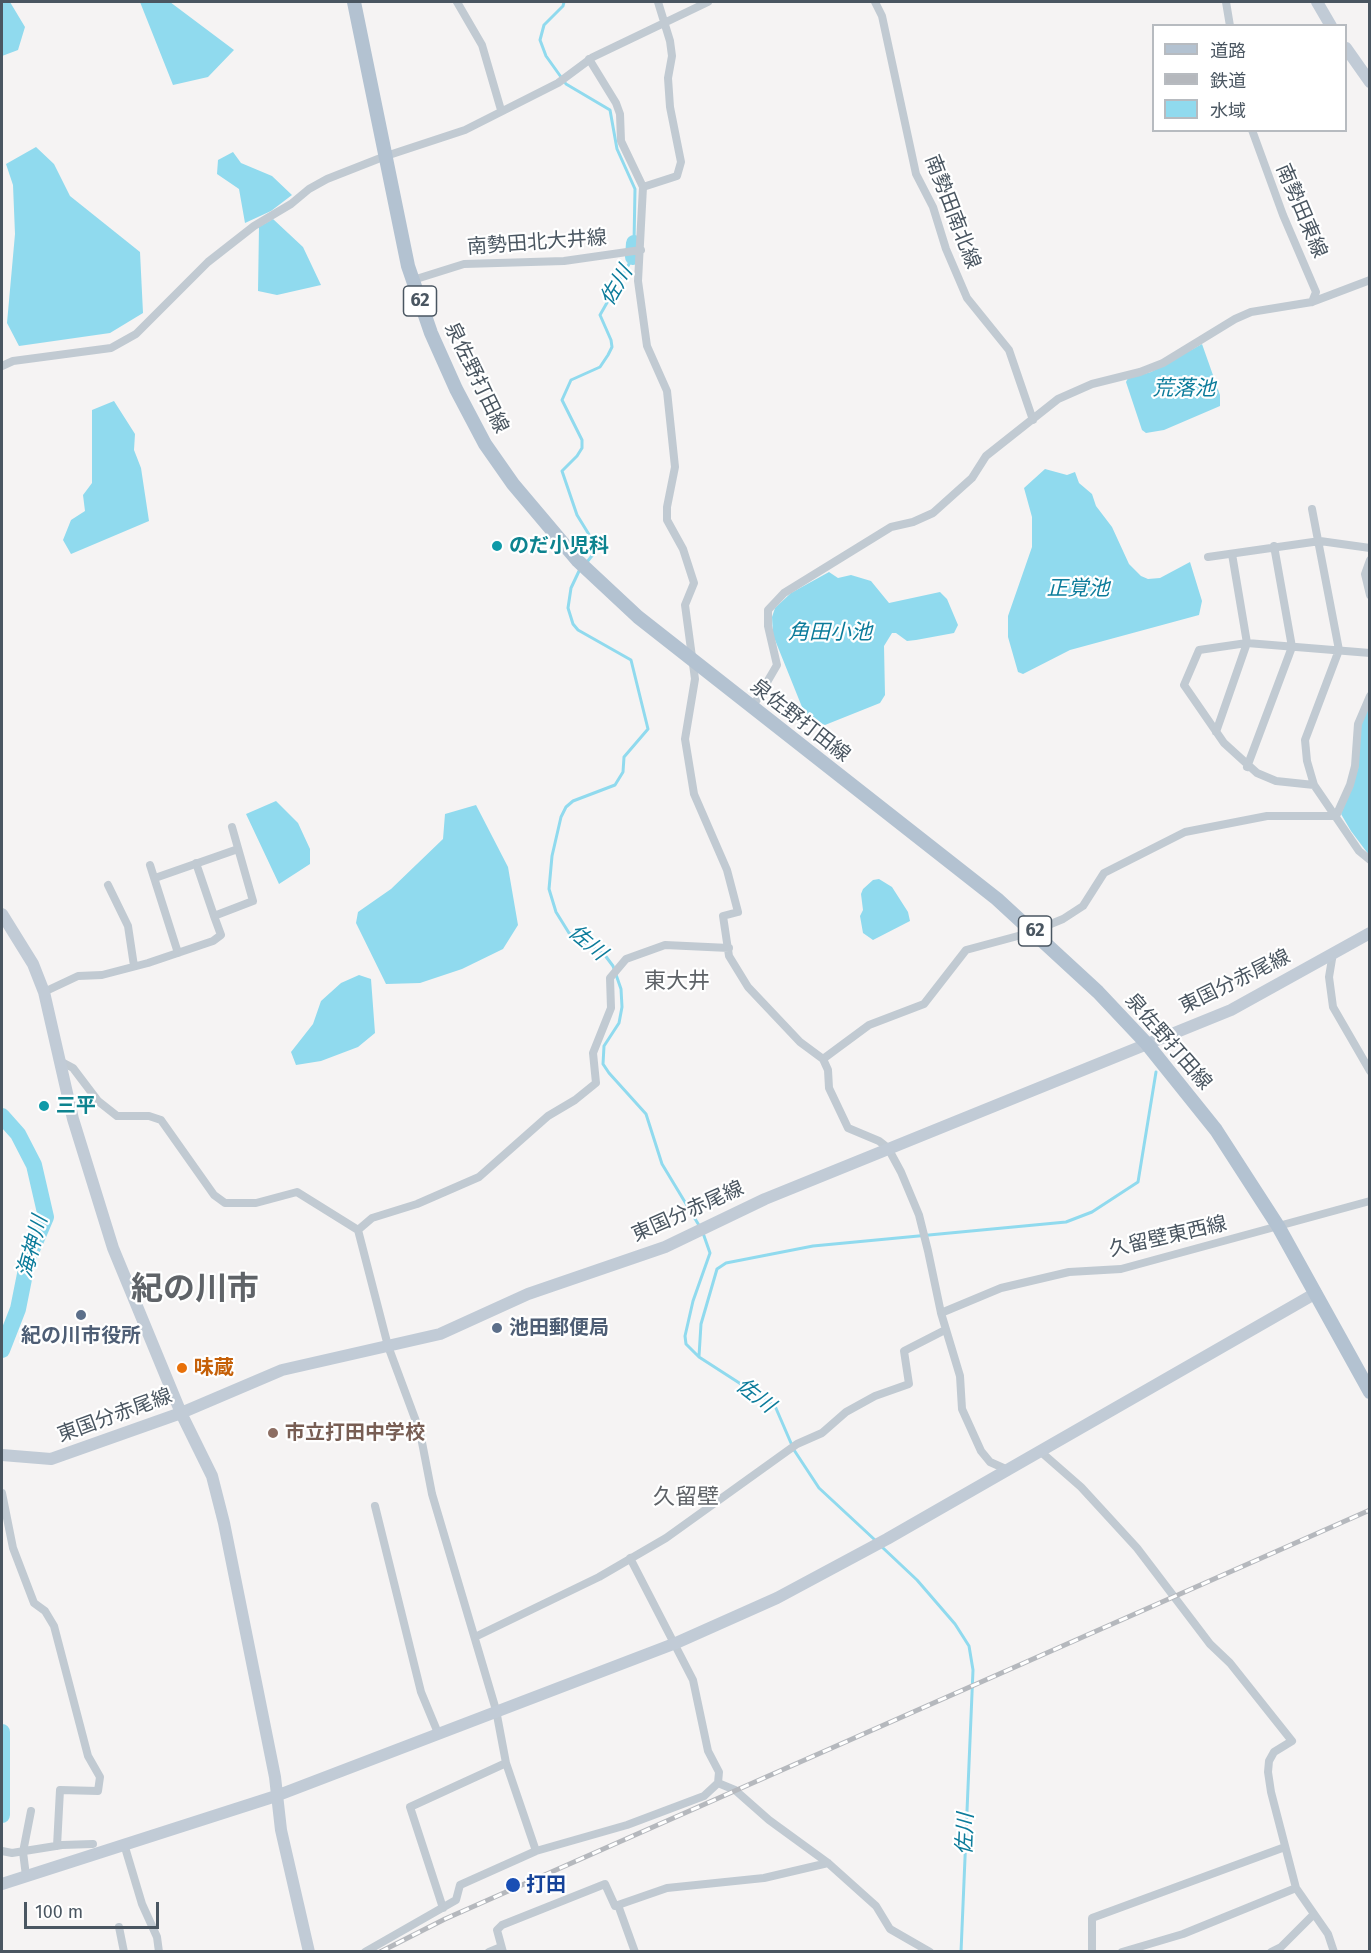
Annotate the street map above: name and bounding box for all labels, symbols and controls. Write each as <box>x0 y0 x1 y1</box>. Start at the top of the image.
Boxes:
legend <box>1152 24 1347 132</box>
text: 道路 <box>1210 40 1246 62</box>
text: 鉄道 <box>1210 70 1246 92</box>
text: 水域 <box>1210 100 1246 122</box>
street label: 南勢田南北線 <box>919 152 985 272</box>
street label: 南勢田東線 <box>1270 160 1332 262</box>
street label: 南勢田北大井線 <box>466 226 608 260</box>
water label: 佐川 <box>596 262 638 310</box>
road number: 62 <box>404 286 436 316</box>
street label: 泉佐野打田線 <box>439 319 513 437</box>
water label: 荒落池 <box>1153 376 1215 402</box>
place label: のだ小児科 <box>509 534 609 558</box>
marker: のだ小児科 <box>490 539 504 553</box>
water label: 正覚池 <box>1047 576 1109 602</box>
water label: 角田小池 <box>788 620 872 646</box>
street label: 泉佐野打田線 <box>745 675 855 767</box>
road number: 62 <box>1018 916 1052 946</box>
water label: 佐川 <box>563 920 611 966</box>
street label: 東国分赤尾線 <box>1176 945 1294 1019</box>
district label: 東大井 <box>644 969 710 995</box>
street label: 泉佐野打田線 <box>1120 989 1216 1095</box>
place label: 三平 <box>56 1094 96 1118</box>
marker: 三平 <box>37 1099 51 1113</box>
street label: 東国分赤尾線 <box>628 1177 748 1247</box>
street label: 久留壁東西線 <box>1107 1212 1229 1262</box>
water label: 海神川 <box>13 1213 53 1281</box>
district label: 紀の川市 <box>131 1271 259 1309</box>
marker: 紀の川市役所 <box>74 1308 88 1322</box>
place label: 池田郵便局 <box>509 1316 609 1340</box>
marker: 池田郵便局 <box>490 1321 504 1335</box>
place label: 紀の川市役所 <box>21 1324 141 1348</box>
place label: 味蔵 <box>194 1356 234 1380</box>
marker: 味蔵 <box>175 1361 189 1375</box>
water label: 佐川 <box>731 1373 779 1419</box>
street label: 東国分赤尾線 <box>55 1384 175 1448</box>
place label: 市立打田中学校 <box>285 1421 425 1445</box>
marker: 市立打田中学校 <box>266 1426 280 1440</box>
district label: 久留壁 <box>653 1485 719 1511</box>
water label: 佐川 <box>953 1813 979 1855</box>
place label: 打田 <box>526 1873 566 1897</box>
marker: 打田 <box>504 1876 522 1894</box>
scale bar <box>27 1890 162 1928</box>
text: 100 m <box>35 1901 83 1923</box>

